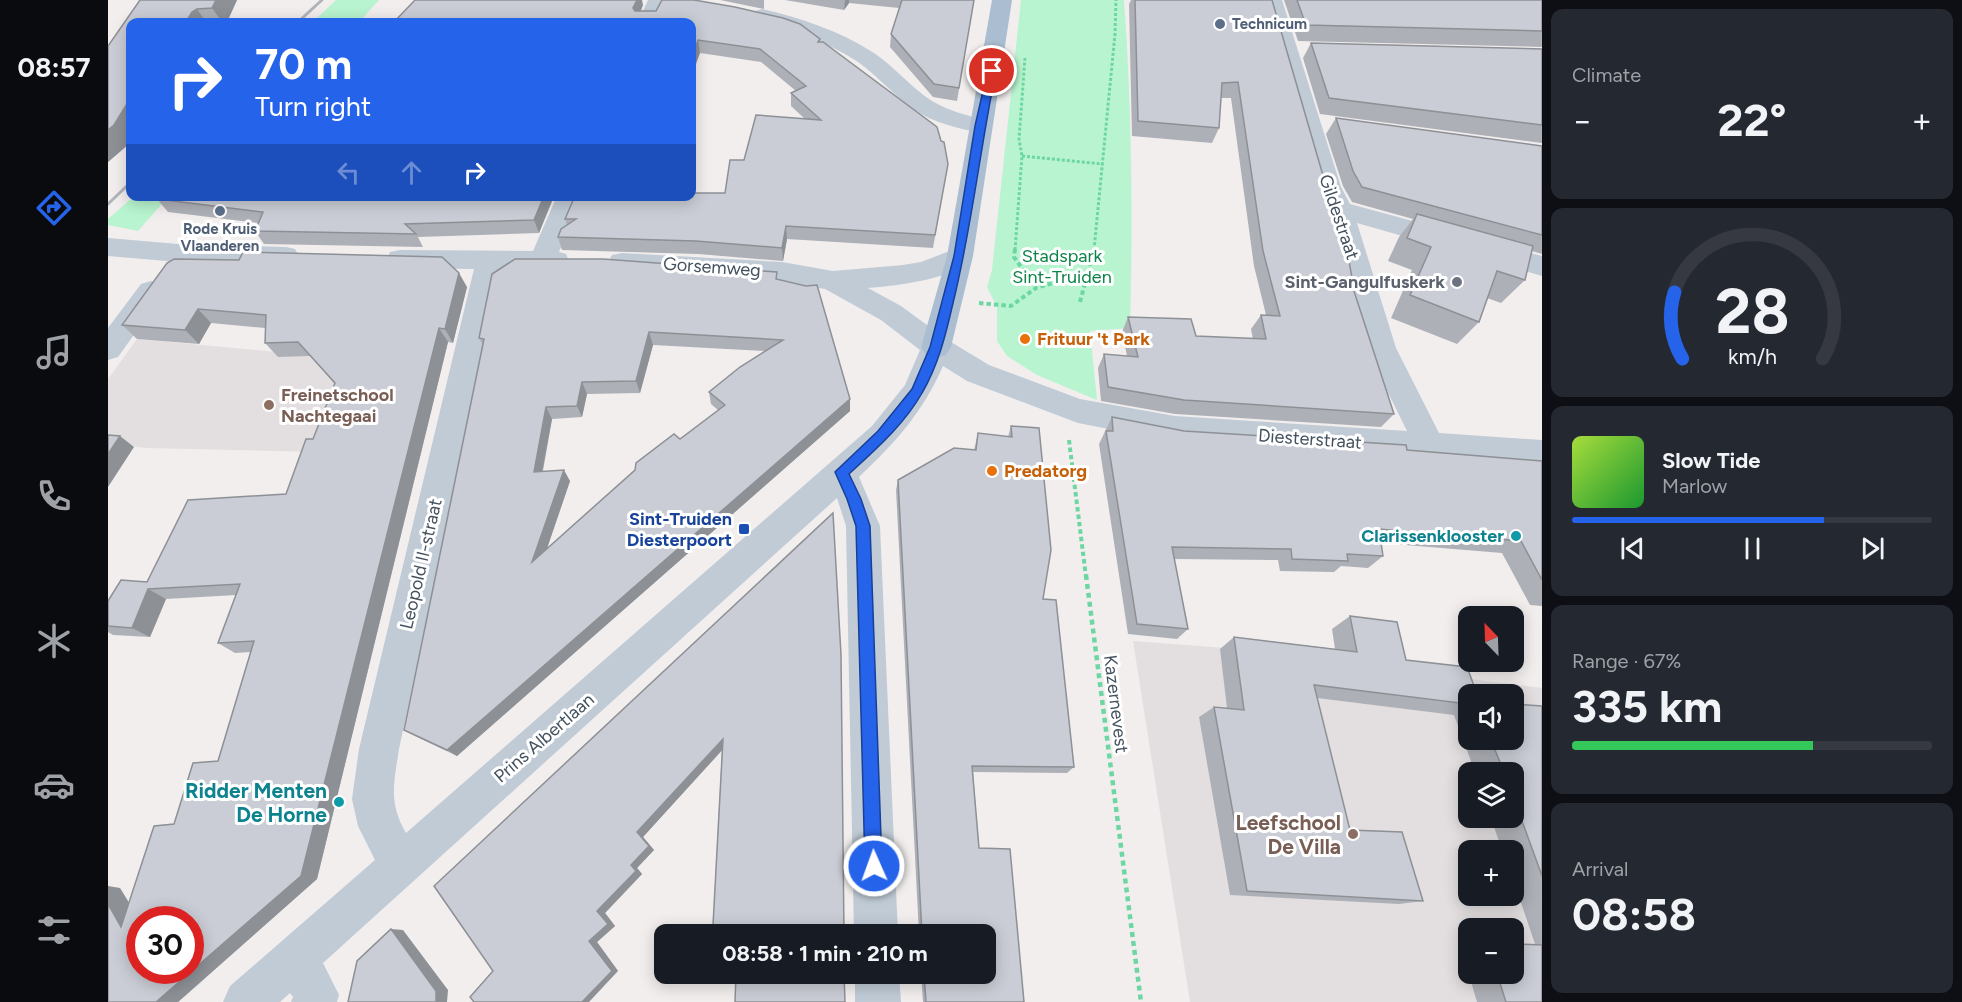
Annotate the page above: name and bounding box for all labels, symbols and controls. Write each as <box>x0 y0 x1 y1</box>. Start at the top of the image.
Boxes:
place label: Technicum <box>1232 15 1307 33</box>
marker: Technicum <box>1213 17 1227 31</box>
text: 70 m <box>255 39 352 90</box>
icon: right <box>156 42 234 120</box>
pin <box>966 45 1017 96</box>
text: 08:57 <box>18 51 90 84</box>
icon: arrive <box>975 54 1008 87</box>
text: Climate <box>1572 63 1641 87</box>
text: Turn right <box>255 90 371 123</box>
text: 22° <box>1717 93 1787 147</box>
text: − <box>1572 101 1593 140</box>
text: + <box>1911 101 1932 140</box>
icon: left <box>332 156 365 189</box>
icon: ahead <box>395 156 428 189</box>
icon: right <box>458 156 491 189</box>
street label: Gildestraat <box>1314 172 1364 263</box>
icon: directions <box>33 187 75 229</box>
marker: Rode Kruis Vlaanderen <box>213 204 227 218</box>
place label: Rode Kruis Vlaanderen <box>181 220 259 255</box>
park label: Stadspark Sint-Truiden <box>1012 245 1112 288</box>
street label: Gorsemweg <box>662 253 762 281</box>
place label: Sint-Gangulfuskerk <box>1285 271 1445 293</box>
marker: Sint-Gangulfuskerk <box>1450 275 1464 289</box>
text: 28 <box>1715 275 1789 350</box>
place label: Frituur 't Park <box>1037 328 1150 350</box>
icon: music <box>33 331 75 373</box>
marker: Frituur 't Park <box>1018 332 1032 346</box>
text: km/h <box>1728 345 1776 370</box>
place label: Freinetschool Nachtegaai <box>281 384 394 427</box>
marker: Freinetschool Nachtegaai <box>262 398 276 412</box>
street label: Diesterstraat <box>1257 424 1363 454</box>
text: Slow Tide <box>1662 447 1761 474</box>
place label: Predatorg <box>1004 460 1087 482</box>
marker: Predatorg <box>985 464 999 478</box>
text: Marlow <box>1662 474 1727 498</box>
icon: phone <box>33 475 75 517</box>
street label: Leopold II-straat <box>395 496 447 631</box>
place label: Sint-Truiden Diesterpoort <box>627 508 732 551</box>
marker: Sint-Truiden Diesterpoort <box>737 522 751 536</box>
place label: Clarissenklooster <box>1361 525 1504 547</box>
marker: Clarissenklooster <box>1509 529 1523 543</box>
icon: previous <box>1616 532 1649 565</box>
icon: pause <box>1736 532 1769 565</box>
icon: next <box>1856 532 1889 565</box>
north arrow <box>1458 606 1524 672</box>
map controls <box>1458 606 1524 984</box>
icon: climate <box>33 620 75 662</box>
text: Range · 67% <box>1572 649 1681 673</box>
street label: Kazernevest <box>1099 654 1133 754</box>
text: 335 km <box>1572 679 1722 733</box>
button: sound <box>1458 684 1524 750</box>
street label: Prins Albertlaan <box>490 689 598 787</box>
button: layers <box>1458 762 1524 828</box>
icon: car <box>33 764 75 806</box>
place label: Ridder Menten De Horne <box>185 778 327 827</box>
marker: Ridder Menten De Horne <box>332 795 346 809</box>
place label: Leefschool De Villa <box>1235 810 1341 859</box>
marker: Leefschool De Villa <box>1346 827 1360 841</box>
position arrow <box>842 834 906 898</box>
button: + <box>1458 840 1524 906</box>
text: Arrival <box>1572 857 1628 881</box>
text: 08:58 <box>1572 887 1696 941</box>
speed limit sign: 30 <box>126 906 204 984</box>
icon: filters <box>33 909 75 951</box>
button: − <box>1458 918 1524 984</box>
text: 08:58 · 1 min · 210 m <box>722 940 928 967</box>

